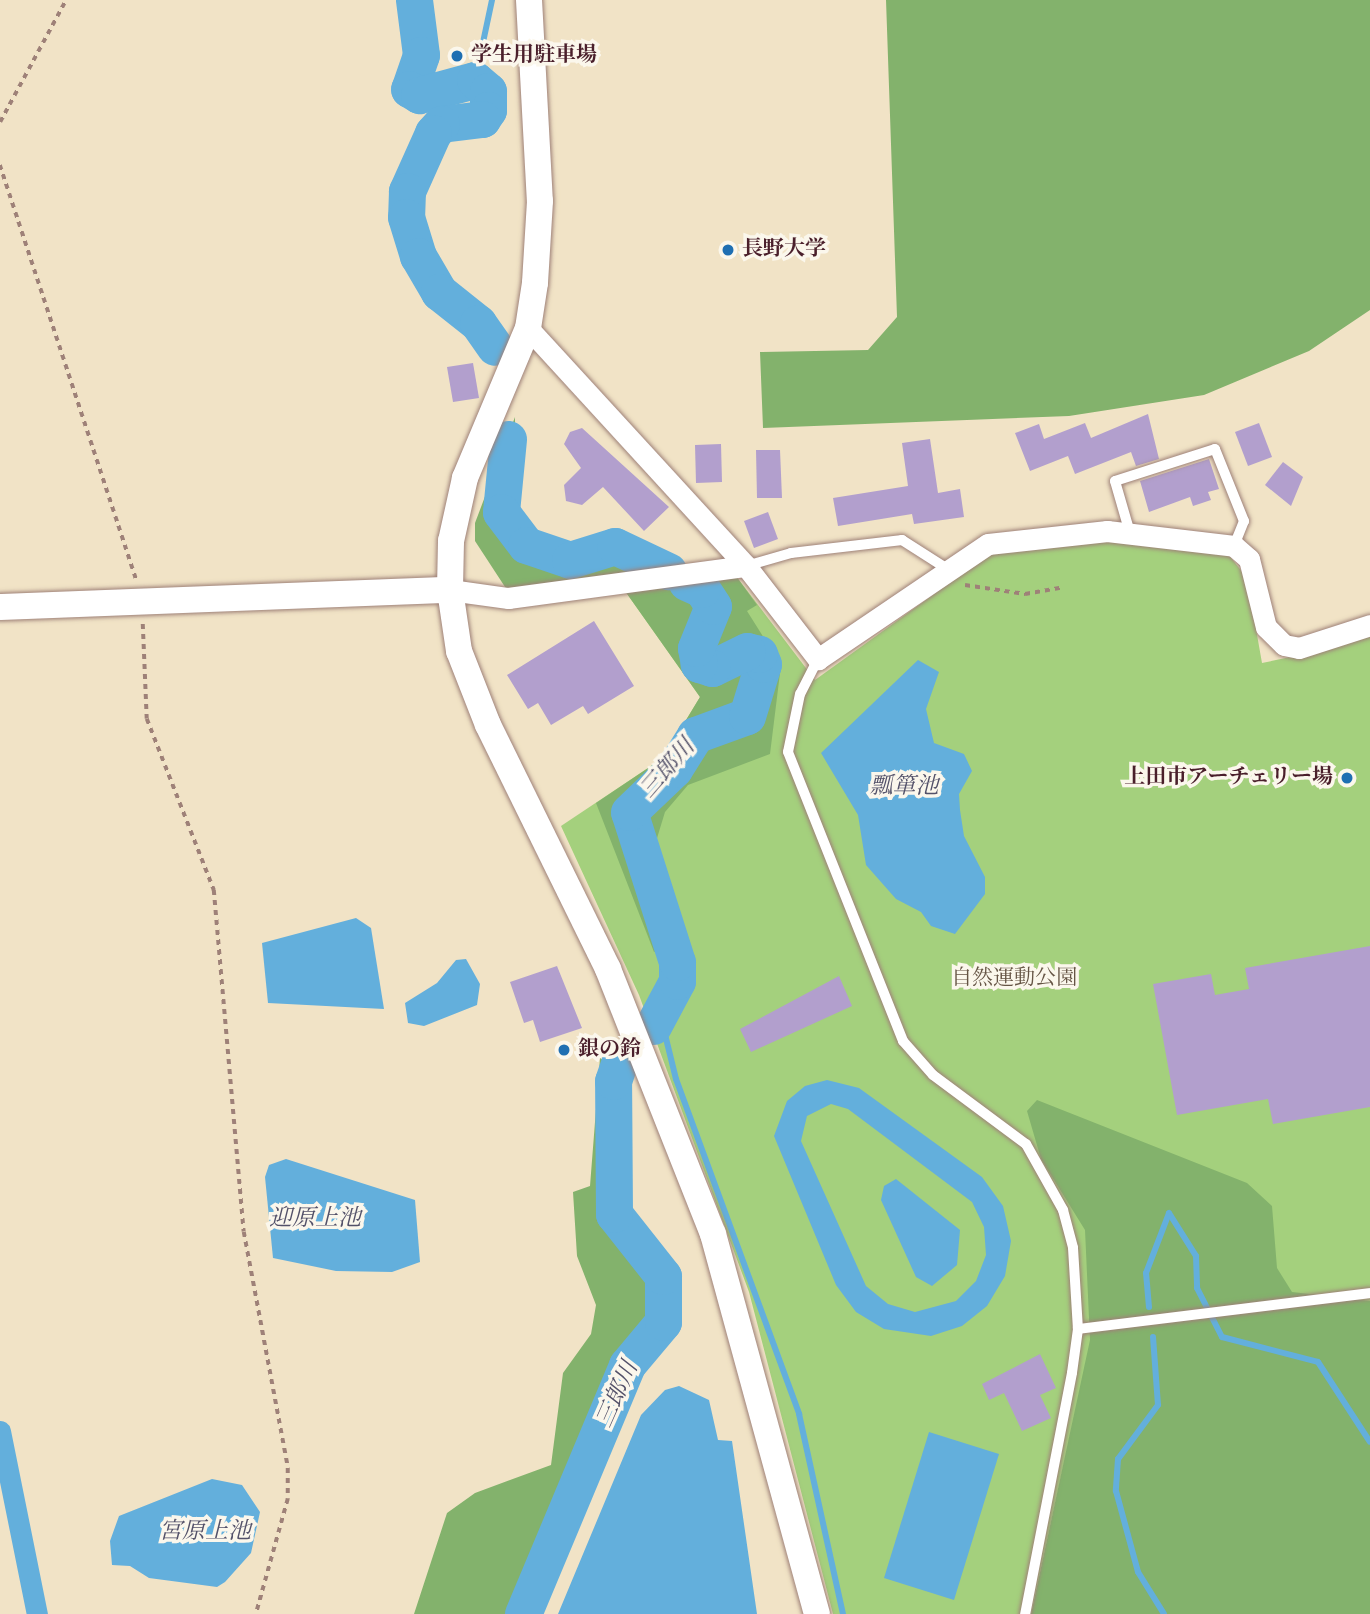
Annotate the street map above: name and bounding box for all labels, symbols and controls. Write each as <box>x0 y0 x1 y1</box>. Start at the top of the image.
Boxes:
place label: 学生用駐車場 <box>471 43 597 69</box>
marker: 学生用駐車場 <box>449 48 465 64</box>
place label: 長野大学 <box>742 237 826 263</box>
marker: 長野大学 <box>720 242 736 258</box>
water label: 三郎川 <box>635 734 701 804</box>
place label: 上田市アーチェリー場 <box>1124 765 1333 791</box>
marker: 上田市アーチェリー場 <box>1339 770 1355 786</box>
water label: 瓢箪池 <box>870 773 938 801</box>
park label: 自然運動公園 <box>951 966 1077 992</box>
place label: 銀の鈴 <box>578 1037 641 1063</box>
marker: 銀の鈴 <box>556 1042 572 1058</box>
water label: 迎原上池 <box>269 1205 361 1233</box>
water label: 三郎川 <box>591 1358 645 1432</box>
water label: 宮原上池 <box>159 1518 251 1546</box>

